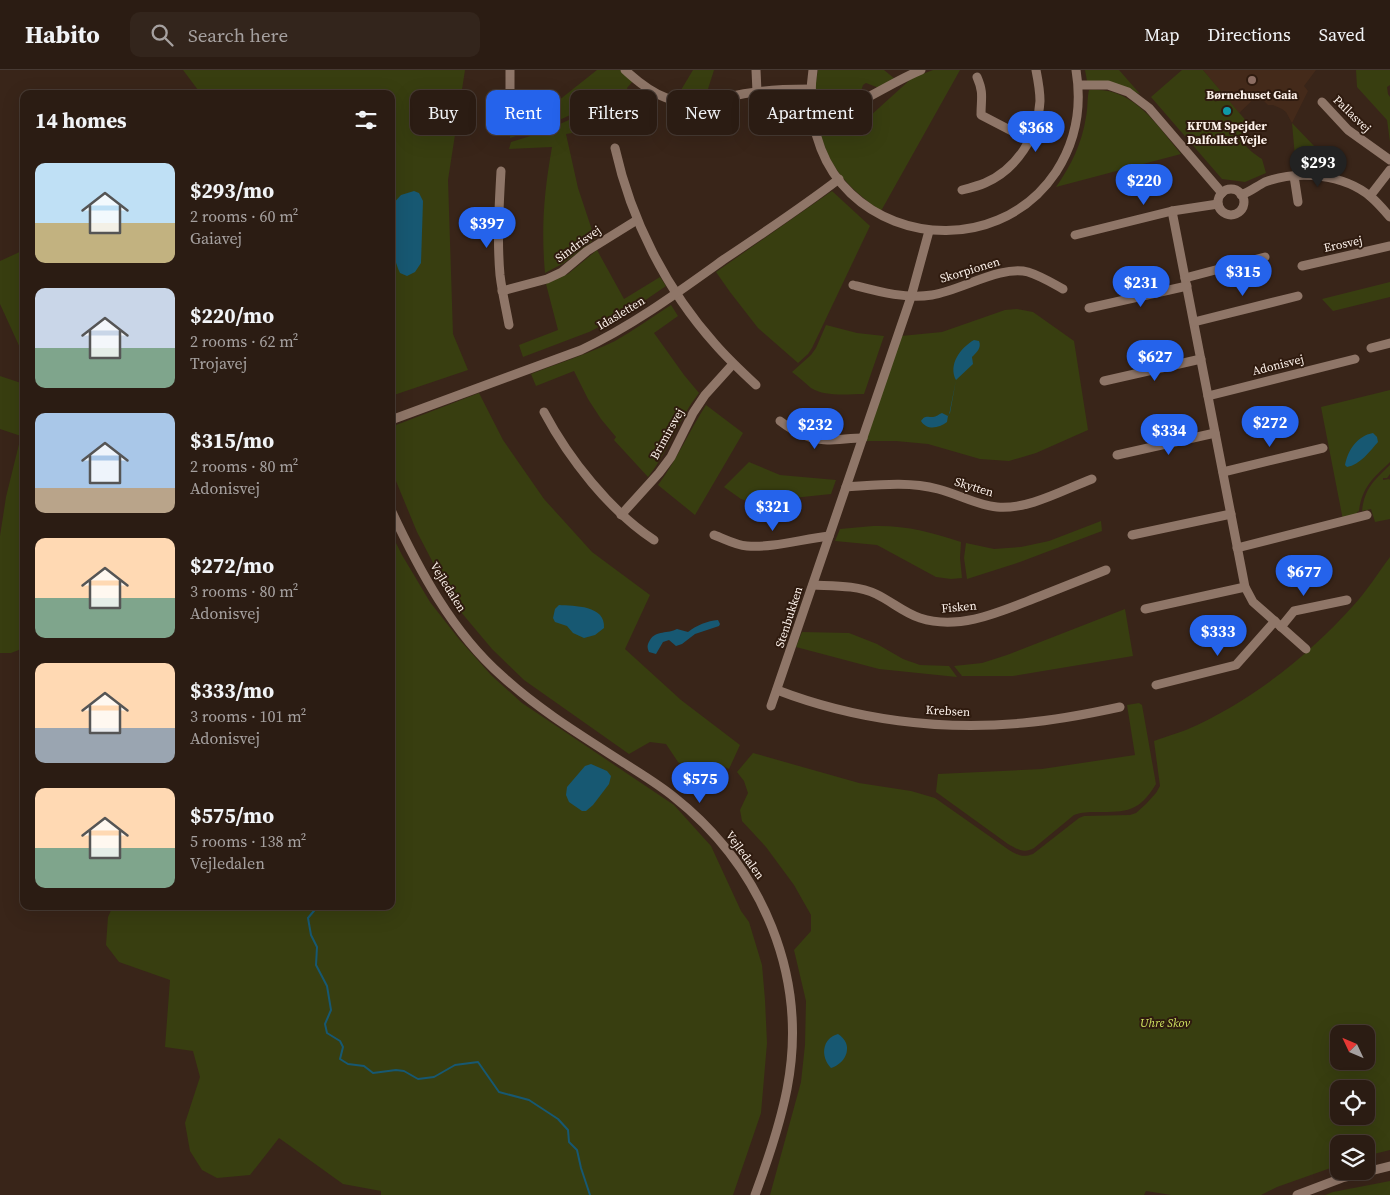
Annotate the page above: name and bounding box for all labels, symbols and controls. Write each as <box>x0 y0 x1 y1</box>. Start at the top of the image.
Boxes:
search box <box>130 12 480 57</box>
text: Habito <box>25 18 100 51</box>
icon: search <box>148 21 176 49</box>
text: Search here <box>188 22 288 48</box>
text: Map <box>1144 22 1180 47</box>
text: Directions <box>1208 22 1291 47</box>
text: Saved <box>1319 22 1365 47</box>
marker: Børnehuset Gaia <box>1246 74 1258 86</box>
place label: Børnehuset Gaia <box>1206 87 1298 103</box>
chip: Buy <box>410 90 476 135</box>
chip: Rent <box>486 90 560 135</box>
chip: Filters <box>570 90 657 135</box>
chip: New <box>667 90 739 135</box>
chip: Apartment <box>749 90 872 135</box>
street label: Pallasvej <box>1330 92 1374 136</box>
marker: KFUM Spejder Dalfolket Vejle <box>1221 105 1233 117</box>
text: 14 homes <box>35 106 127 135</box>
icon: filters <box>352 106 380 134</box>
pin: $368 <box>1006 111 1066 153</box>
text: $368 <box>1019 116 1053 138</box>
place label: KFUM Spejder Dalfolket Vejle <box>1187 118 1267 148</box>
pin: $293 <box>1288 146 1348 188</box>
text: $293 <box>1301 151 1335 173</box>
pin: $220 <box>1114 164 1174 206</box>
text: $220 <box>1127 169 1161 191</box>
text: $293/mo <box>190 176 274 205</box>
icon: home <box>75 183 135 243</box>
text: 2 rooms · 60 m² <box>190 205 298 227</box>
pin: $397 <box>457 206 517 249</box>
text: $397 <box>470 212 504 234</box>
street label: Sindrisvej <box>552 222 604 266</box>
text: Gaiavej <box>190 227 242 249</box>
street label: Erosvej <box>1322 232 1364 256</box>
street label: Skorpionen <box>938 253 1002 287</box>
pin: $315 <box>1213 254 1273 297</box>
text: $315 <box>1226 260 1260 282</box>
pin: $231 <box>1111 266 1171 308</box>
text: $231 <box>1124 271 1158 293</box>
street label: Idasletten <box>594 292 648 334</box>
text: $220/mo <box>190 301 274 330</box>
icon: home <box>75 308 135 368</box>
text: 2 rooms · 62 m² <box>190 330 298 352</box>
pin: $627 <box>1125 340 1185 382</box>
text: $627 <box>1138 345 1172 367</box>
street label: Adonisvej <box>1251 351 1305 379</box>
text: Trojavej <box>190 352 247 374</box>
street label: Brimirsvej <box>646 406 688 462</box>
pin: $272 <box>1240 406 1300 448</box>
pin: $232 <box>785 408 845 450</box>
text: $272 <box>1253 411 1287 433</box>
text: $232 <box>798 413 832 435</box>
pin: $334 <box>1139 414 1199 456</box>
text: $334 <box>1152 419 1186 441</box>
text: $315/mo <box>190 426 274 455</box>
icon: home <box>75 433 135 493</box>
text: 2 rooms · 80 m² <box>190 455 298 477</box>
street label: Skytten <box>952 473 996 501</box>
text: Adonisvej <box>190 477 260 499</box>
pin: $321 <box>743 490 803 532</box>
text: $321 <box>756 495 790 517</box>
text: $272/mo <box>190 551 274 580</box>
pin: $677 <box>1274 554 1334 597</box>
icon: home <box>75 558 135 618</box>
street label: Vejledalen <box>426 559 470 615</box>
text: $677 <box>1287 560 1321 582</box>
text: 3 rooms · 80 m² <box>190 580 298 602</box>
street label: Stenbukken <box>772 584 806 650</box>
street label: Fisken <box>941 597 977 617</box>
text: Adonisvej <box>190 602 260 624</box>
pin: $333 <box>1188 614 1248 657</box>
text: $333 <box>1201 620 1235 642</box>
text: $333/mo <box>190 676 274 705</box>
icon: home <box>75 683 135 743</box>
street label: Krebsen <box>925 702 971 720</box>
text: 3 rooms · 101 m² <box>190 705 306 727</box>
text: Adonisvej <box>190 727 260 749</box>
pin: $575 <box>670 762 730 804</box>
text: $575 <box>683 767 717 789</box>
text: $575/mo <box>190 801 274 830</box>
icon: home <box>75 808 135 868</box>
street label: Vejledalen <box>722 828 768 882</box>
text: 5 rooms · 138 m² <box>190 830 306 852</box>
text: Vejledalen <box>190 852 265 874</box>
park label: Uhre Skov <box>1140 1015 1190 1031</box>
north arrow <box>1330 1025 1375 1070</box>
map controls <box>1330 1025 1375 1180</box>
button: locate <box>1330 1080 1375 1125</box>
button: layers <box>1330 1135 1375 1180</box>

